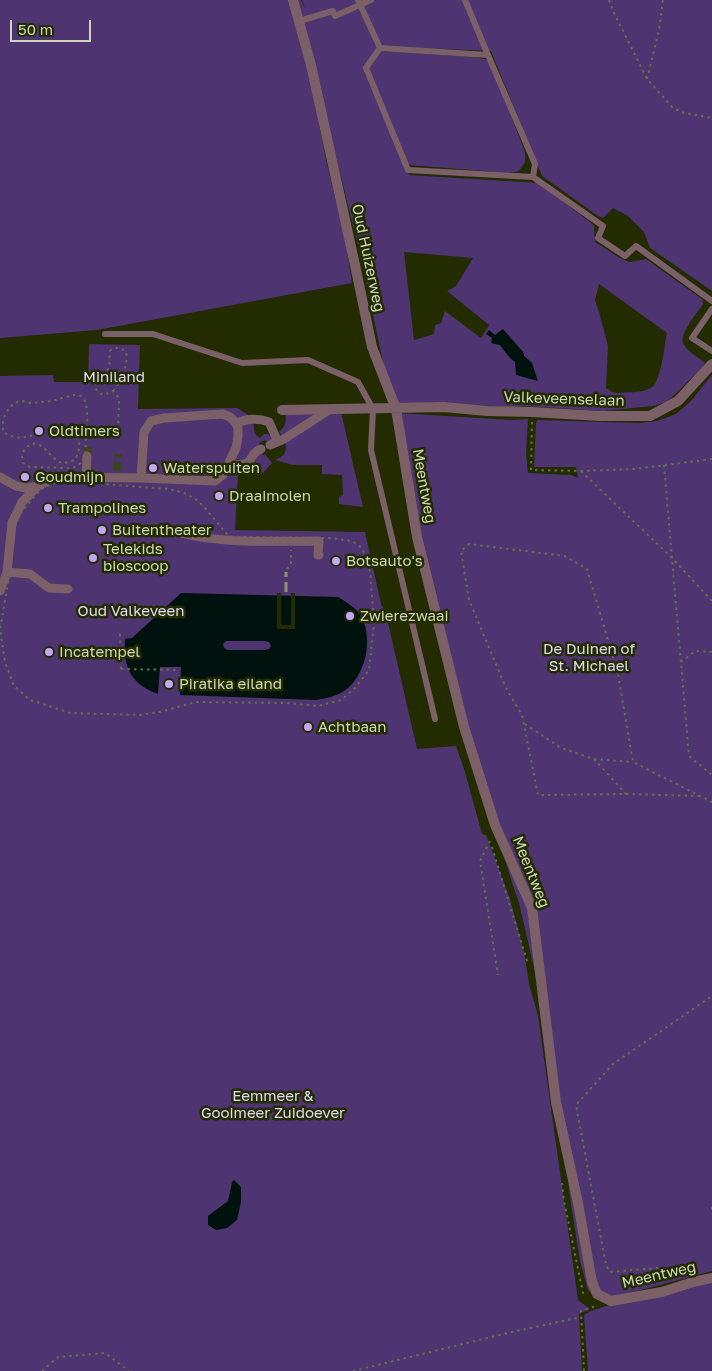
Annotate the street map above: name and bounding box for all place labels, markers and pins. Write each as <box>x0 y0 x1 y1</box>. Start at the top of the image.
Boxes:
place label: Oldtimers <box>49 422 120 440</box>
marker: Oldtimers <box>33 425 45 437</box>
place label: Waterspuiten <box>163 459 260 477</box>
marker: Waterspuiten <box>147 462 159 474</box>
place label: Goudmijn <box>35 468 103 486</box>
marker: Goudmijn <box>19 471 31 483</box>
place label: Draaimolen <box>229 487 311 505</box>
marker: Draaimolen <box>213 490 225 502</box>
place label: Trampolines <box>58 499 146 517</box>
marker: Trampolines <box>42 502 54 514</box>
place label: Buitentheater <box>112 521 212 539</box>
marker: Buitentheater <box>96 524 108 536</box>
place label: Telekids bioscoop <box>103 540 169 575</box>
marker: Telekids bioscoop <box>87 552 99 564</box>
place label: Botsauto's <box>346 552 423 570</box>
marker: Botsauto's <box>330 555 342 567</box>
place label: Zwierezwaai <box>360 607 449 625</box>
marker: Zwierezwaai <box>344 610 356 622</box>
place label: Incatempel <box>59 643 140 661</box>
marker: Incatempel <box>43 646 55 658</box>
place label: Piratika eiland <box>179 675 282 693</box>
marker: Piratika eiland <box>163 678 175 690</box>
place label: Achtbaan <box>318 718 387 736</box>
marker: Achtbaan <box>302 721 314 733</box>

